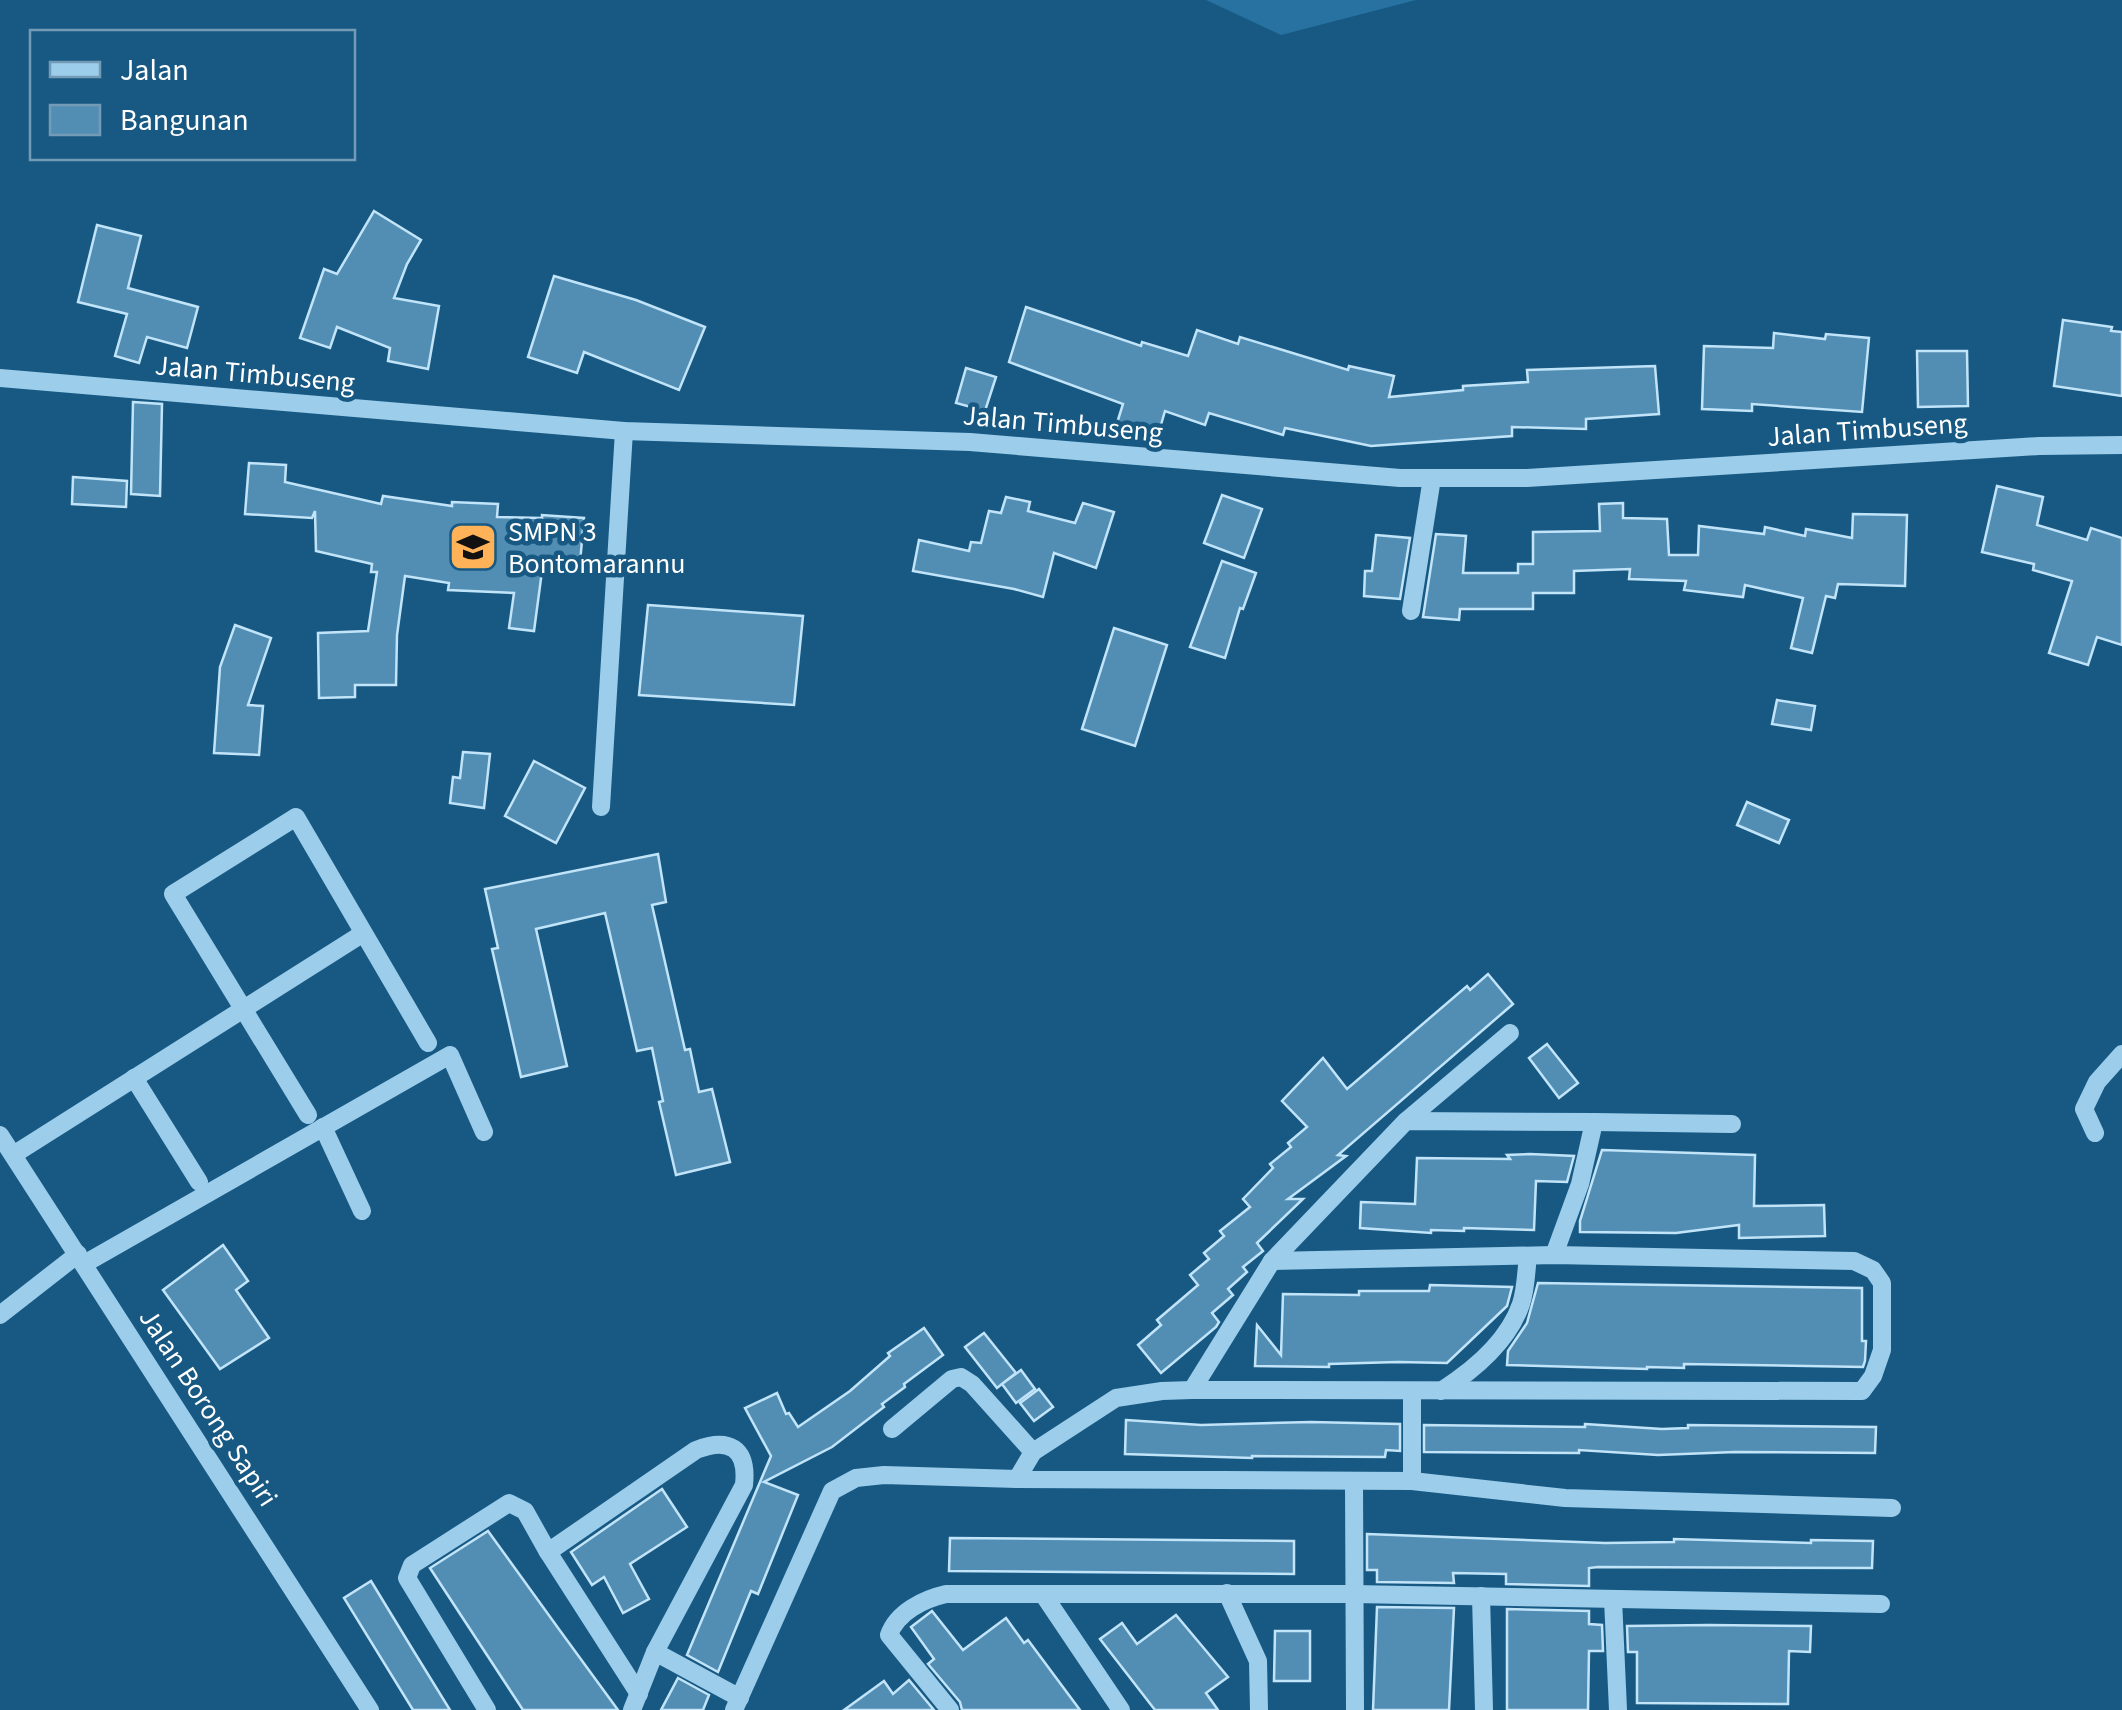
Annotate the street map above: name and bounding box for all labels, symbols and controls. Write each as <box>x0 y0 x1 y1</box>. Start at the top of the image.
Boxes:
legend <box>30 30 355 160</box>
text: Jalan <box>120 49 189 92</box>
text: Bangunan <box>120 99 249 142</box>
street label: Jalan Timbuseng <box>153 345 357 403</box>
street label: Jalan Timbuseng <box>961 395 1165 453</box>
street label: Jalan Timbuseng <box>1766 403 1969 457</box>
place label: SMPN 3 Bontomarannu <box>508 512 686 584</box>
school or university icon: SMPN 3 Bontomarannu <box>447 521 499 573</box>
street label: Jalan Borong Sapiri <box>129 1301 287 1514</box>

